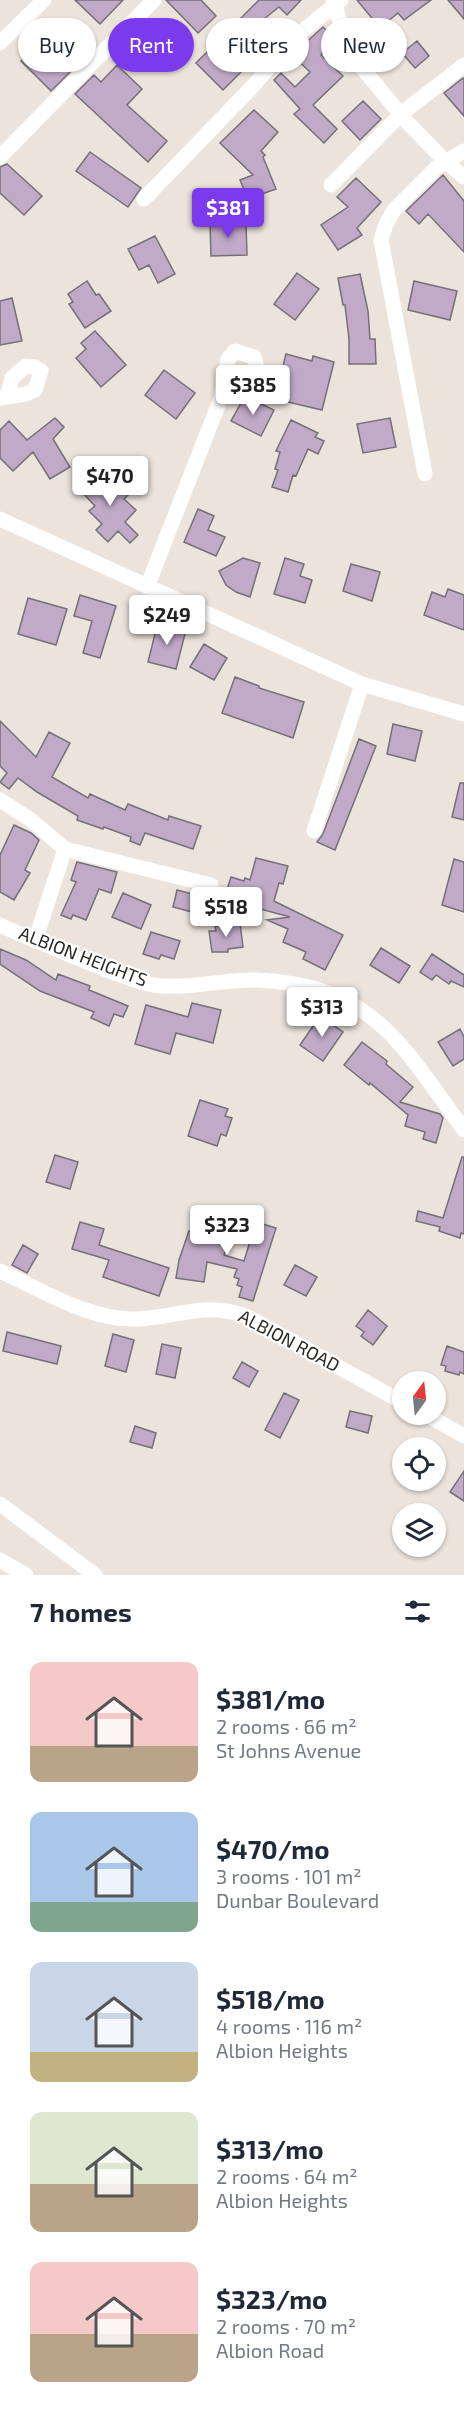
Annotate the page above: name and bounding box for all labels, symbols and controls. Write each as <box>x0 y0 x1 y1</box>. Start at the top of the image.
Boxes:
chip: Buy <box>18 18 96 72</box>
chip: Rent <box>108 18 194 72</box>
chip: Filters <box>206 18 309 72</box>
chip: New <box>321 18 407 72</box>
pin: $381 <box>192 188 264 239</box>
text: $381 <box>206 195 250 219</box>
pin: $385 <box>217 365 289 416</box>
text: $385 <box>230 372 276 396</box>
pin: $470 <box>74 456 146 507</box>
text: $470 <box>86 463 134 487</box>
pin: $249 <box>131 595 203 646</box>
text: $249 <box>143 602 191 626</box>
pin: $518 <box>190 887 262 938</box>
text: $518 <box>204 894 248 918</box>
street label: ALBION HEIGHTS <box>16 921 151 991</box>
pin: $313 <box>286 987 358 1038</box>
text: $313 <box>301 994 343 1018</box>
pin: $323 <box>191 1205 263 1256</box>
text: $323 <box>204 1212 250 1236</box>
street label: ALBION ROAD <box>235 1304 344 1376</box>
north arrow <box>392 1371 446 1425</box>
map controls <box>392 1371 446 1557</box>
button: locate <box>392 1437 446 1491</box>
button: layers <box>392 1503 446 1557</box>
icon: filters <box>401 1595 434 1628</box>
text: 7 homes <box>30 1596 132 1627</box>
text: $381/mo <box>216 1683 325 1714</box>
icon: home <box>78 1686 150 1758</box>
text: 2 rooms · 66 m² <box>216 1714 357 1738</box>
text: St Johns Avenue <box>216 1738 361 1762</box>
text: $470/mo <box>216 1833 330 1864</box>
icon: home <box>78 1836 150 1908</box>
text: 3 rooms · 101 m² <box>216 1864 362 1888</box>
text: Dunbar Boulevard <box>216 1888 379 1912</box>
text: $518/mo <box>216 1983 325 2014</box>
icon: home <box>78 1986 150 2058</box>
text: 4 rooms · 116 m² <box>216 2014 362 2038</box>
text: Albion Heights <box>216 2038 348 2062</box>
text: $313/mo <box>216 2133 324 2164</box>
icon: home <box>78 2136 150 2208</box>
text: 2 rooms · 64 m² <box>216 2164 358 2188</box>
text: Albion Heights <box>216 2188 348 2212</box>
text: $323/mo <box>216 2283 327 2314</box>
icon: home <box>78 2286 150 2358</box>
text: 2 rooms · 70 m² <box>216 2314 356 2338</box>
text: Albion Road <box>216 2338 324 2362</box>

